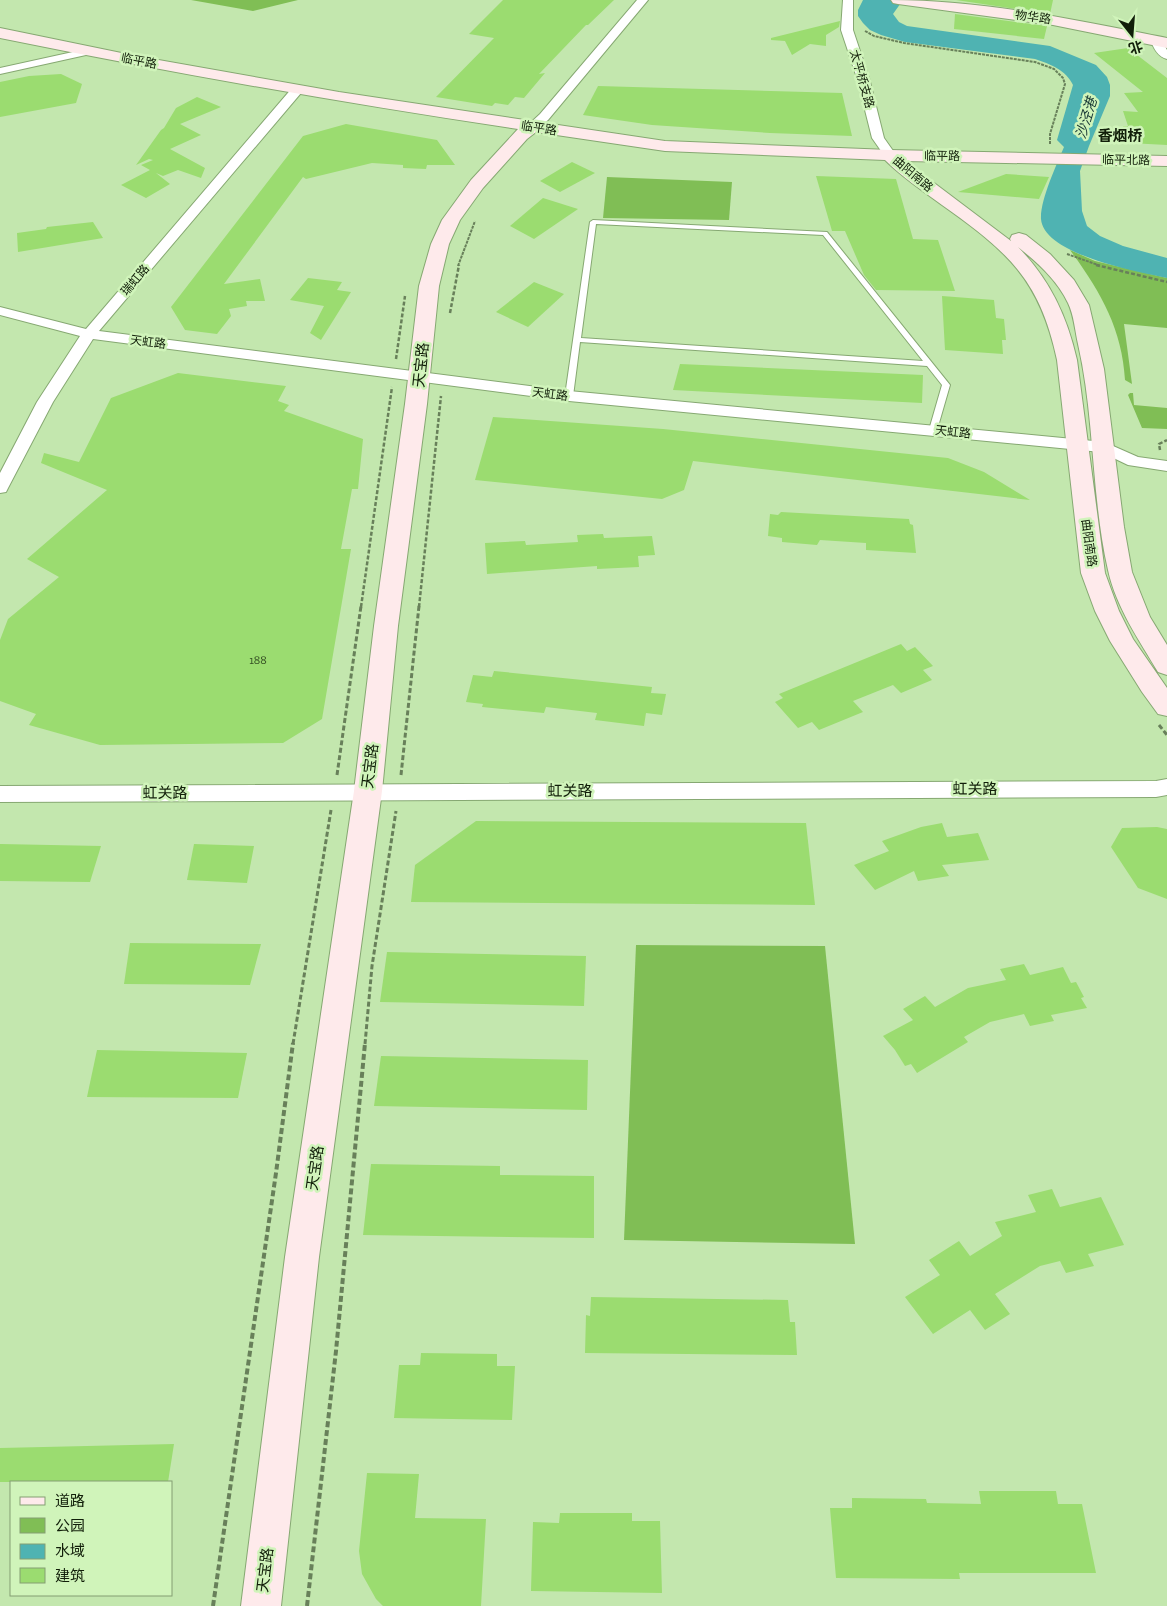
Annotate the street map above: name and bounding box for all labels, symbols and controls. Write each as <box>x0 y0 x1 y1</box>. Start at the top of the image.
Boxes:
street label: 物华路 <box>1014 8 1052 26</box>
north arrow <box>1107 10 1157 60</box>
text: 北 <box>1126 37 1145 57</box>
street label: 太平桥支路 <box>847 48 877 110</box>
street label: 临平路 <box>120 51 158 71</box>
water label: 沙泾港 <box>1072 94 1101 141</box>
street label: 临平路 <box>520 118 558 138</box>
district label: 香烟桥 <box>1097 127 1143 145</box>
street label: 临平路 <box>924 149 960 163</box>
street label: 曲阳南路 <box>890 153 936 195</box>
street label: 临平北路 <box>1102 153 1150 167</box>
street label: 瑞虹路 <box>118 262 152 298</box>
street label: 天虹路 <box>129 333 167 351</box>
street label: 天宝路 <box>410 342 432 388</box>
street label: 天虹路 <box>531 385 569 403</box>
street label: 天虹路 <box>934 423 972 441</box>
street label: 曲阳南路 <box>1079 518 1099 568</box>
house number: 188 <box>249 653 267 667</box>
street label: 天宝路 <box>358 743 382 789</box>
street label: 虹关路 <box>952 780 998 798</box>
street label: 虹关路 <box>547 782 593 800</box>
street label: 虹关路 <box>142 784 188 802</box>
street label: 天宝路 <box>303 1144 327 1192</box>
legend <box>10 1481 172 1596</box>
text: 道路 <box>55 1492 85 1510</box>
text: 公园 <box>55 1517 85 1535</box>
text: 水域 <box>55 1542 85 1560</box>
street label: 天宝路 <box>253 1547 277 1593</box>
text: 建筑 <box>55 1567 85 1585</box>

